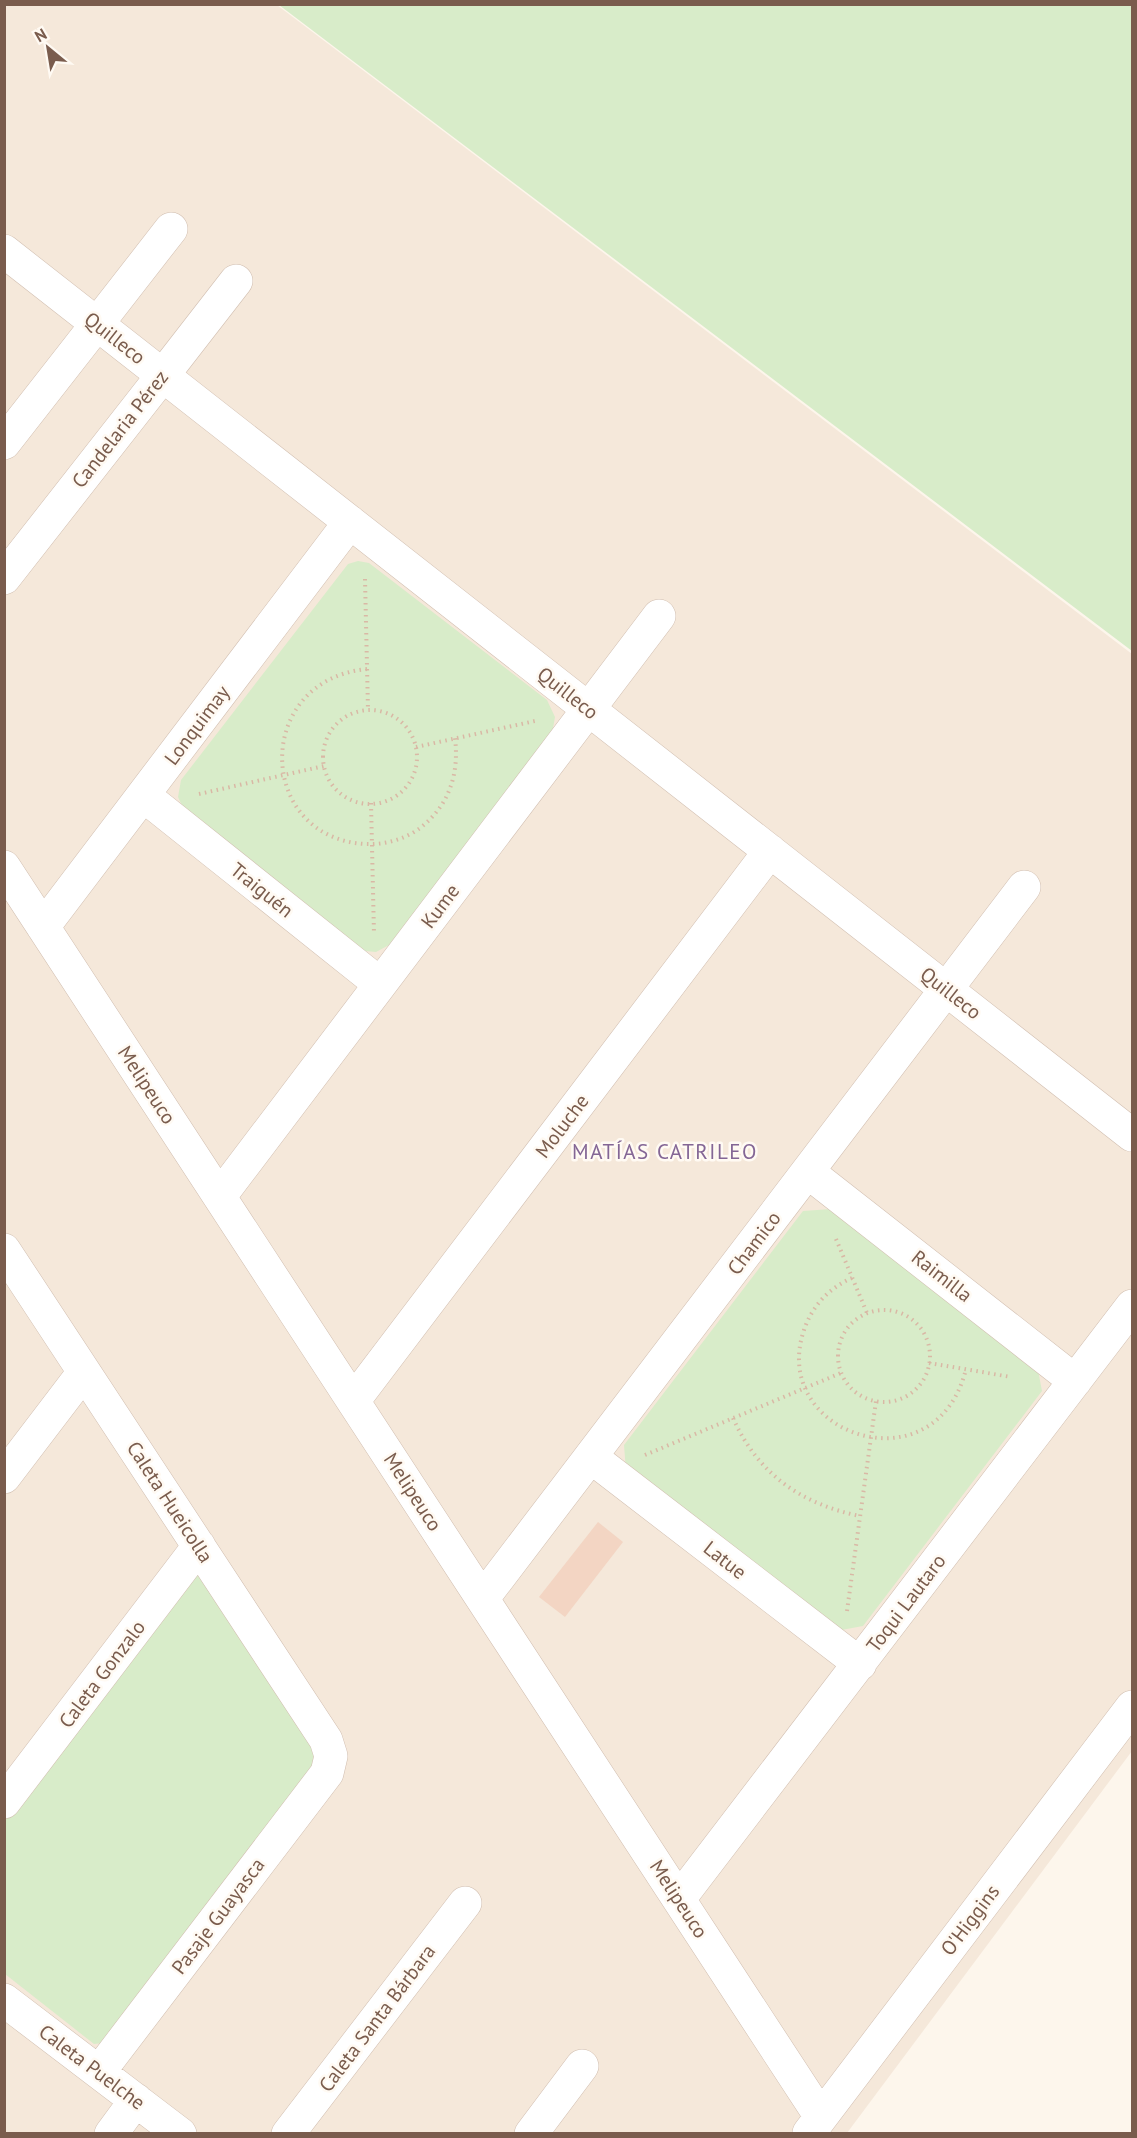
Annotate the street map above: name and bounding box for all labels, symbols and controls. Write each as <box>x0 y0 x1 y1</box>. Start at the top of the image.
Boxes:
north arrow <box>18 18 78 78</box>
text: N <box>31 24 50 46</box>
street label: Quilleco <box>79 306 151 370</box>
street label: Candelaria Pérez <box>66 365 174 493</box>
street label: Quilleco <box>532 661 604 725</box>
street label: Lonquimay <box>159 679 236 770</box>
street label: Traiguén <box>225 857 299 923</box>
street label: Kume <box>415 879 465 933</box>
street label: Quilleco <box>915 961 987 1025</box>
street label: Melipeuco <box>112 1041 182 1129</box>
street label: Moluche <box>530 1089 594 1163</box>
district label: MATÍAS CATRILEO <box>572 1138 758 1165</box>
street label: Chamico <box>722 1206 786 1280</box>
street label: Raimilla <box>906 1244 978 1308</box>
street label: Caleta Hueicolla <box>121 1436 219 1568</box>
street label: Melipeuco <box>378 1448 448 1536</box>
street label: Latue <box>698 1535 752 1585</box>
street label: Toqui Lautaro <box>861 1549 951 1657</box>
street label: Caleta Gonzalo <box>53 1615 151 1733</box>
street label: Pasaje Guayasca <box>166 1853 270 1979</box>
street label: Melipeuco <box>644 1855 714 1943</box>
street label: O'Higgins <box>935 1879 1005 1961</box>
street label: Caleta Santa Bárbara <box>313 1939 441 2097</box>
street label: Caleta Puelche <box>34 2019 150 2115</box>

